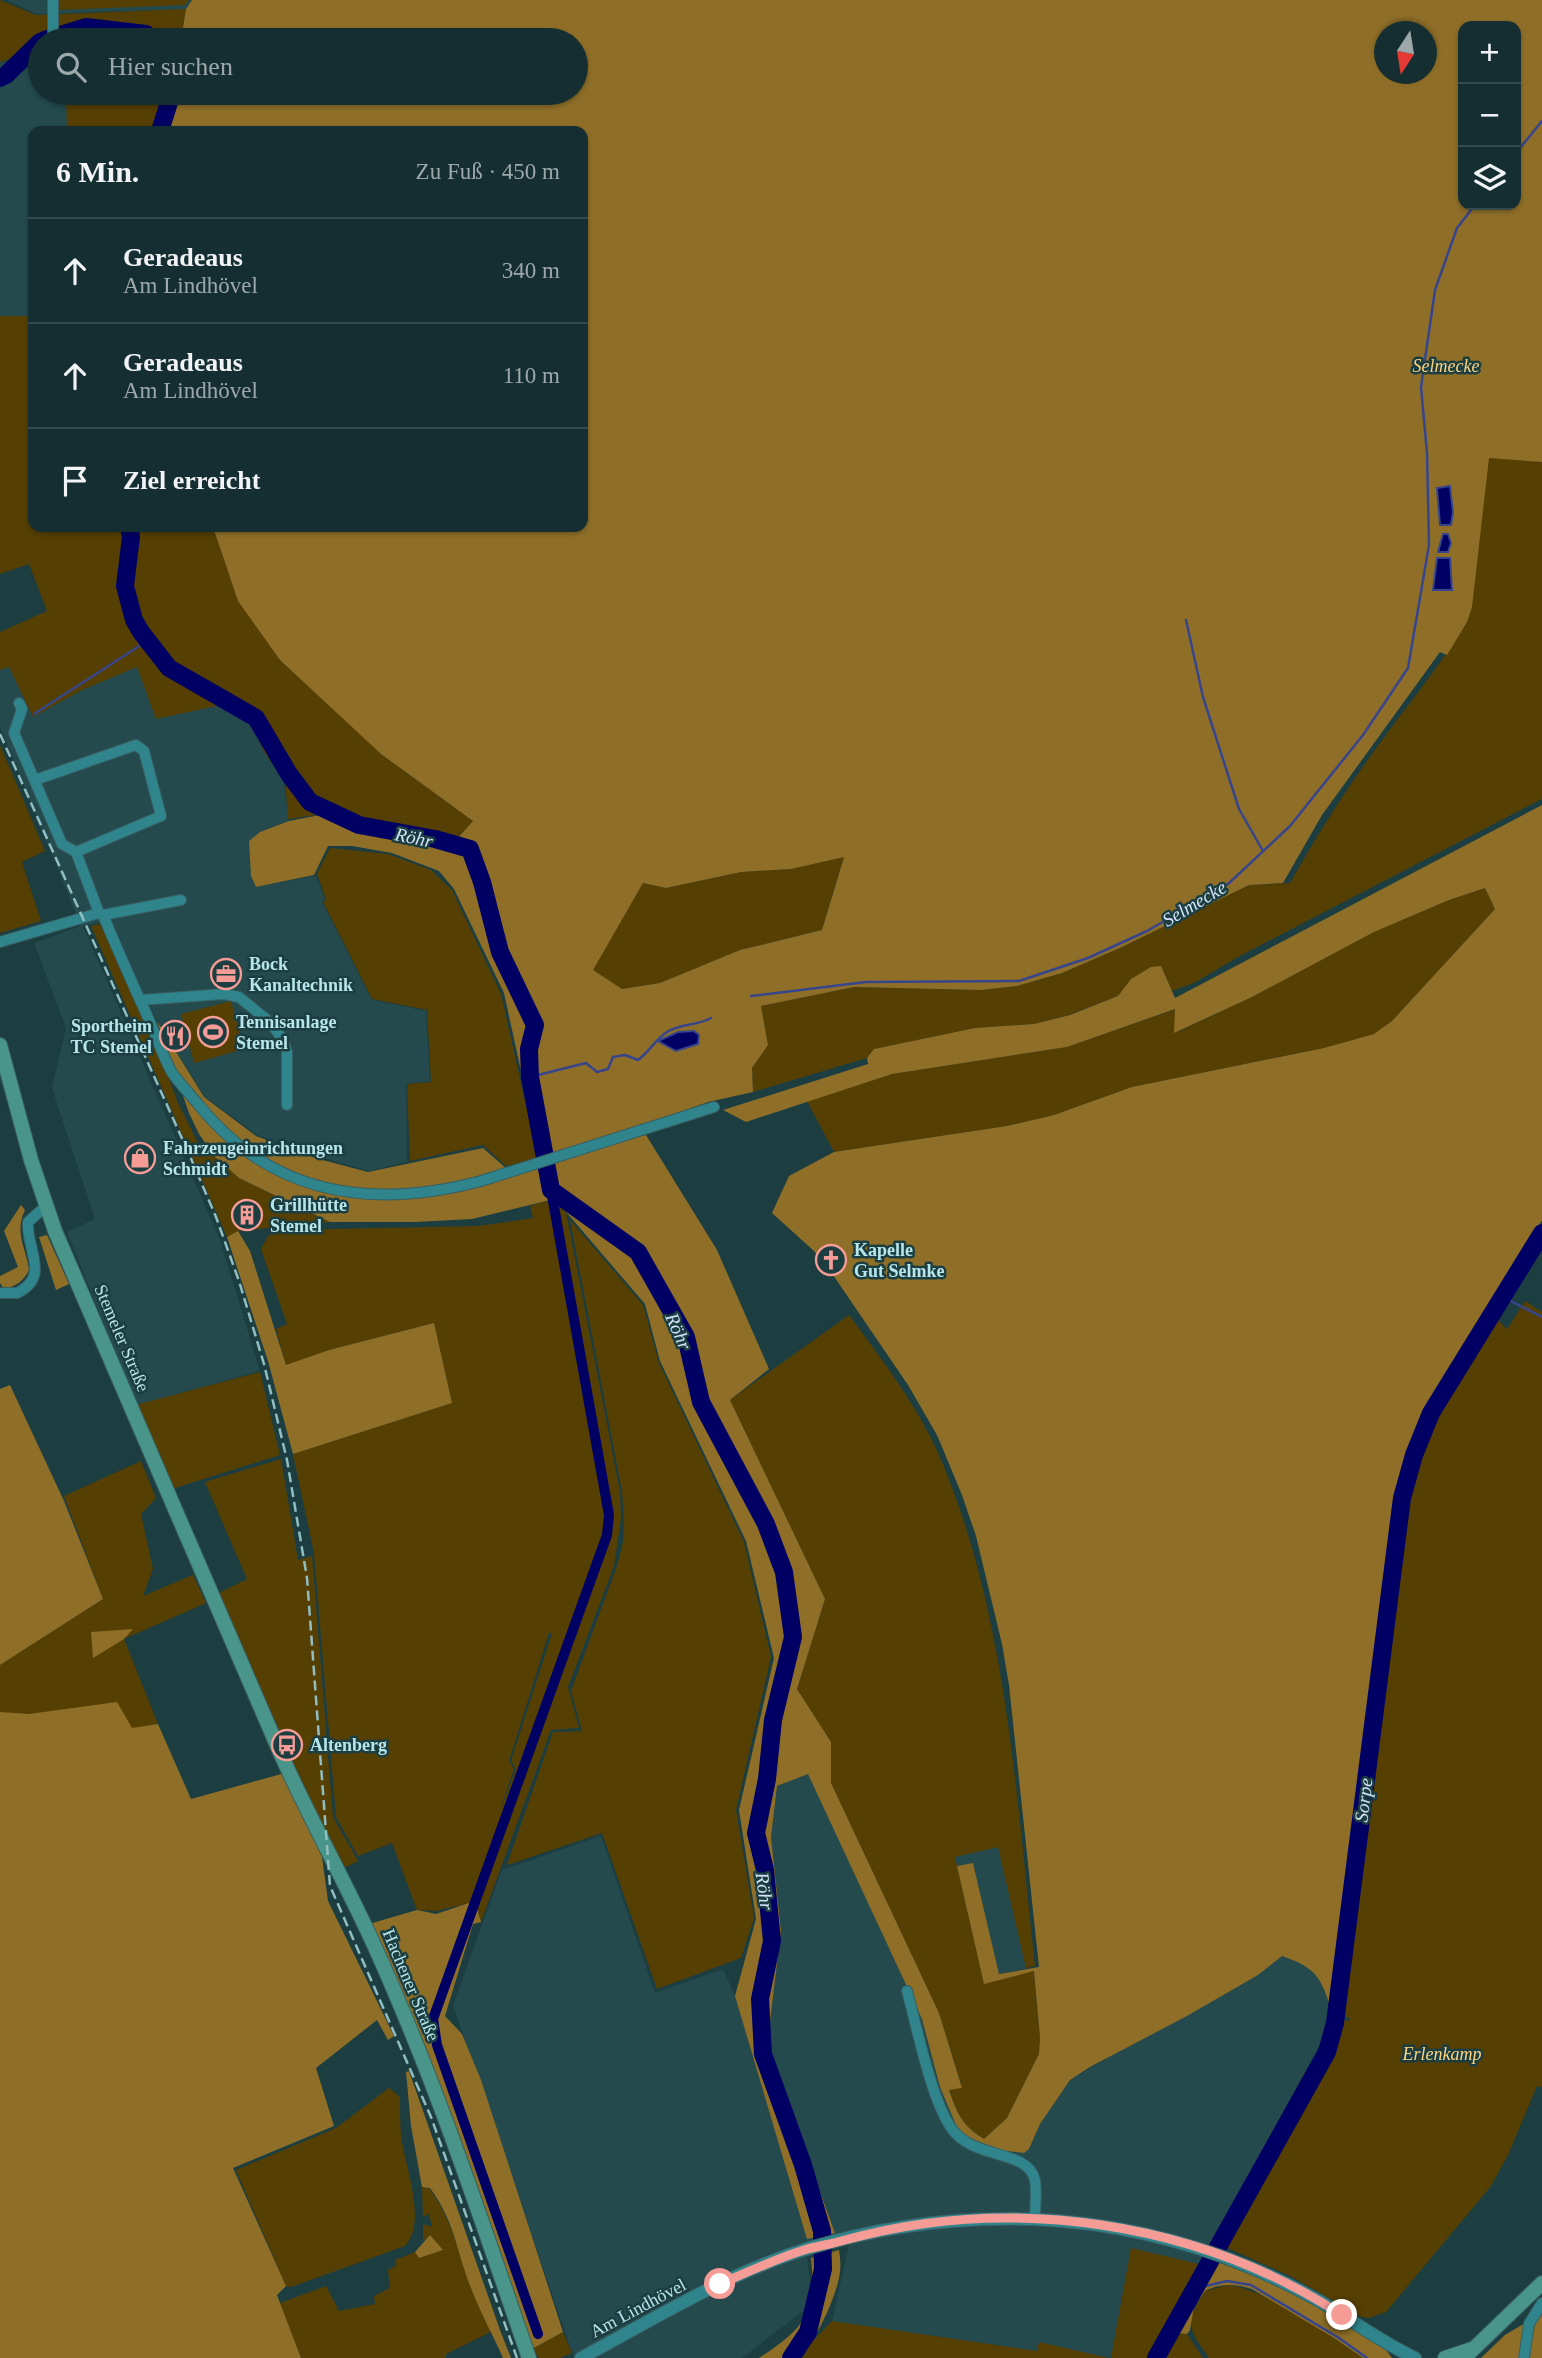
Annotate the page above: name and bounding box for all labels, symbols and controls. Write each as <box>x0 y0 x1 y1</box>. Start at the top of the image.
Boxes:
north arrow <box>1374 21 1437 84</box>
map controls <box>1458 21 1521 210</box>
button: + <box>1458 21 1521 84</box>
search box <box>28 28 588 105</box>
icon: search <box>52 48 90 86</box>
text: Hier suchen <box>108 52 233 81</box>
button: − <box>1458 84 1521 147</box>
button: layers <box>1458 147 1521 210</box>
text: 6 Min. <box>56 155 139 188</box>
text: Zu Fuß · 450 m <box>416 159 560 184</box>
text: Geradeaus <box>123 243 243 272</box>
icon: ahead <box>56 252 94 290</box>
text: 340 m <box>502 258 560 283</box>
text: Am Lindhövel <box>123 273 258 298</box>
text: Geradeaus <box>123 348 243 377</box>
park label: Selmecke <box>1413 356 1479 376</box>
icon: ahead <box>56 357 94 395</box>
text: 110 m <box>503 363 560 388</box>
text: Am Lindhövel <box>123 378 258 403</box>
icon: arrive <box>56 462 94 500</box>
text: Ziel erreicht <box>123 466 260 495</box>
water label: Röhr <box>392 823 435 852</box>
water label: Selmecke <box>1159 876 1230 931</box>
place label: Bock Kanaltechnik <box>249 954 353 995</box>
office icon: Bock Kanaltechnik <box>209 957 243 991</box>
place label: Tennisanlage Stemel <box>236 1012 336 1053</box>
sports icon: Tennisanlage Stemel <box>196 1015 230 1049</box>
place label: Sportheim TC Stemel <box>71 1016 152 1057</box>
restaurant icon: Sportheim TC Stemel <box>158 1019 192 1053</box>
place label: Fahrzeugeinrichtungen Schmidt <box>163 1138 343 1179</box>
shop icon: Fahrzeugeinrichtungen Schmidt <box>123 1141 157 1175</box>
place label: Grillhütte Stemel <box>270 1195 347 1236</box>
building icon: Grillhütte Stemel <box>230 1198 264 1232</box>
place label: Kapelle Gut Selmke <box>854 1240 945 1281</box>
church icon: Kapelle Gut Selmke <box>814 1243 848 1277</box>
street label: Stemeler Straße <box>90 1281 154 1395</box>
water label: Röhr <box>661 1309 696 1353</box>
bus stop icon: Altenberg <box>270 1728 304 1762</box>
place label: Altenberg <box>310 1735 387 1755</box>
water label: Sorpe <box>1350 1777 1377 1823</box>
water label: Röhr <box>751 1870 778 1912</box>
street label: Hachener Straße <box>378 1926 444 2044</box>
park label: Erlenkamp <box>1402 2044 1481 2064</box>
route start <box>704 2268 735 2299</box>
street label: Am Lindhövel <box>587 2274 689 2342</box>
route end <box>1326 2299 1357 2330</box>

